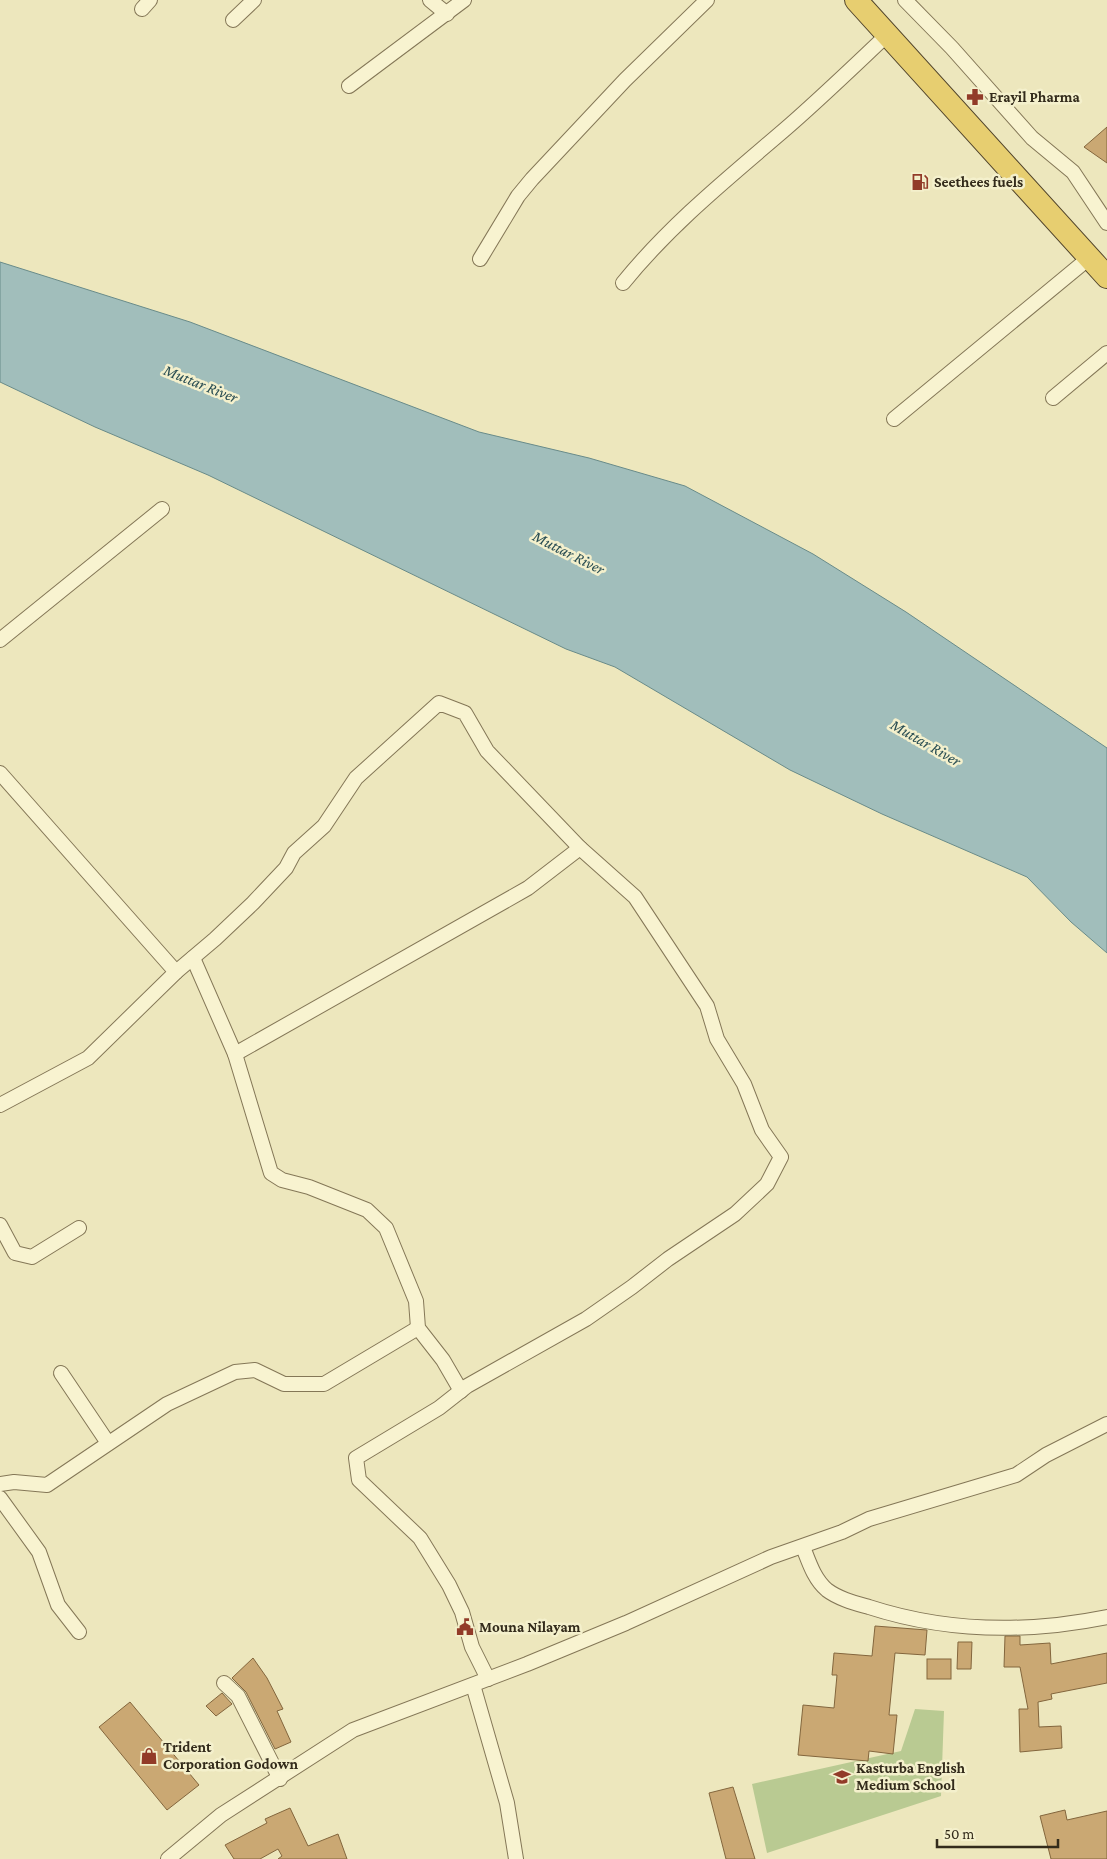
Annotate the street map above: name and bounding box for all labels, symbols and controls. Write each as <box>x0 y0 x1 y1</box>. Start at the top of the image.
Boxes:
pharmacy icon: Erayil Pharma <box>965 87 985 107</box>
place label: Erayil Pharma <box>989 89 1080 105</box>
fuel station icon: Seethees fuels <box>910 172 930 192</box>
place label: Seethees fuels <box>934 174 1023 190</box>
water label: Muttar River <box>160 361 241 406</box>
water label: Muttar River <box>529 527 608 578</box>
water label: Muttar River <box>887 715 964 770</box>
public building icon: Mouna Nilayam <box>455 1617 475 1637</box>
place label: Mouna Nilayam <box>479 1619 581 1635</box>
place label: Trident Corporation Godown <box>163 1739 298 1772</box>
shop icon: Trident Corporation Godown <box>139 1746 159 1766</box>
place label: Kasturba English Medium School <box>856 1760 966 1793</box>
school or university icon: Kasturba English Medium School <box>832 1767 852 1787</box>
scale bar <box>937 1816 1058 1848</box>
text: 50 m <box>944 1826 974 1842</box>

